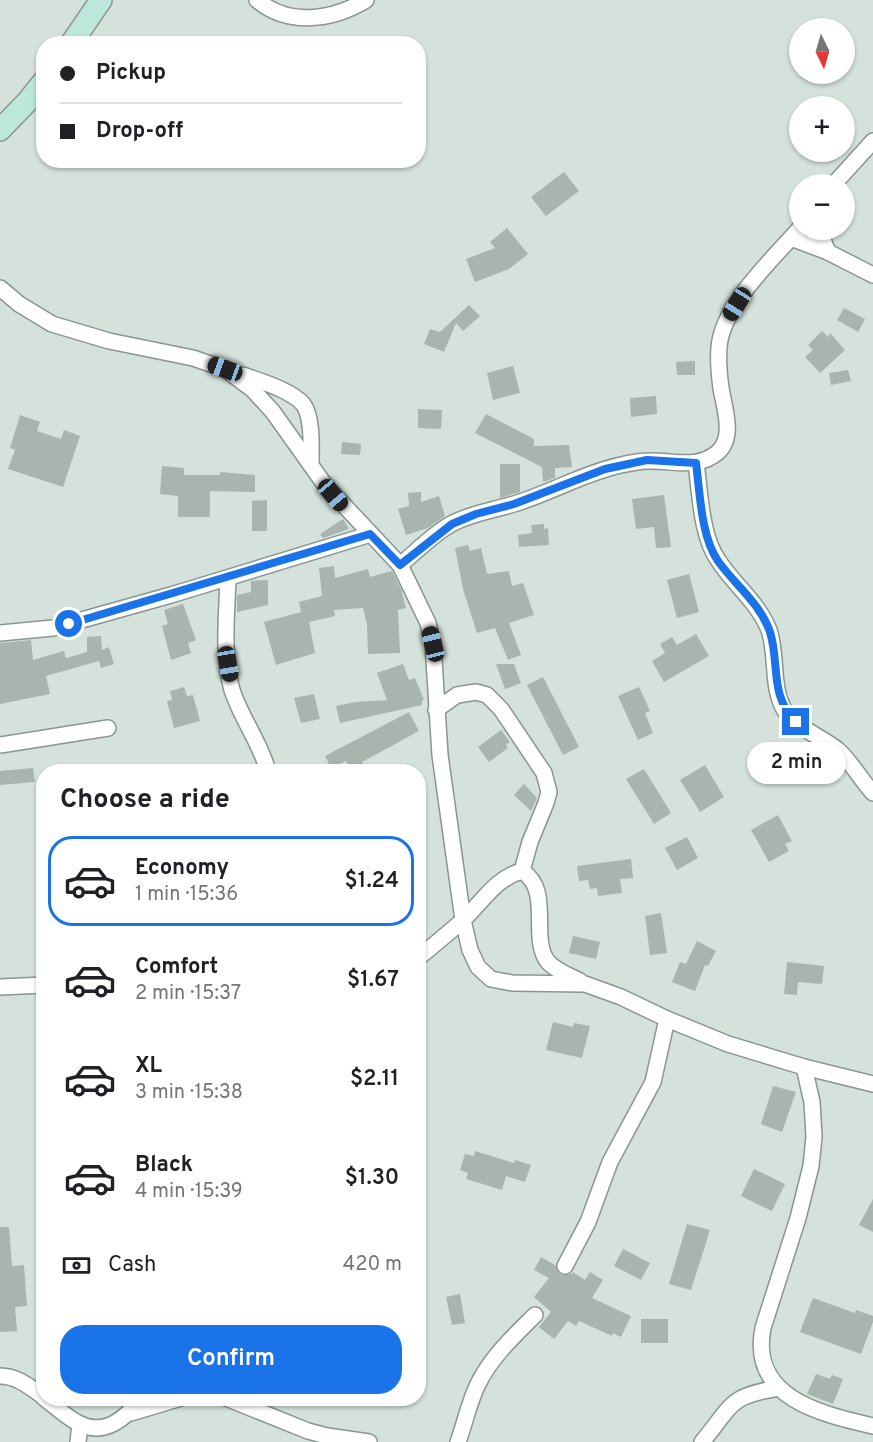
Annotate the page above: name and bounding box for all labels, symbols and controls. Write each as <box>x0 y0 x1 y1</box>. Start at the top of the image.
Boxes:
north arrow <box>789 18 855 84</box>
map controls <box>789 18 855 240</box>
text: Pickup <box>96 60 166 87</box>
button: + <box>789 96 855 162</box>
text: Drop-off <box>96 118 183 145</box>
button: − <box>789 174 855 240</box>
car <box>720 284 754 324</box>
car <box>205 354 245 384</box>
car <box>315 475 351 515</box>
route start <box>55 610 82 637</box>
car <box>420 624 446 664</box>
car <box>216 645 240 683</box>
route end <box>782 708 809 735</box>
callout: 2 min <box>746 743 846 785</box>
text: 2 min <box>771 750 822 776</box>
text: Choose a ride <box>60 783 230 817</box>
icon: car <box>63 854 117 908</box>
text: Economy <box>135 855 229 882</box>
text: $1.24 <box>345 868 399 895</box>
text: 1 min · 15:36 <box>135 882 238 908</box>
icon: car <box>63 953 117 1007</box>
text: Comfort <box>135 954 218 981</box>
text: $1.67 <box>347 967 399 994</box>
text: 2 min · 15:37 <box>135 981 241 1007</box>
icon: car <box>63 1052 117 1106</box>
text: XL <box>135 1053 162 1080</box>
text: $2.11 <box>350 1066 399 1093</box>
text: 3 min · 15:38 <box>135 1080 243 1106</box>
icon: car <box>63 1151 117 1205</box>
text: Black <box>135 1152 193 1179</box>
text: $1.30 <box>345 1165 399 1192</box>
text: 4 min · 15:39 <box>135 1179 243 1205</box>
icon: cash <box>60 1249 93 1282</box>
text: Cash <box>108 1252 157 1279</box>
text: 420 m <box>343 1252 402 1278</box>
button: Confirm <box>60 1325 402 1394</box>

